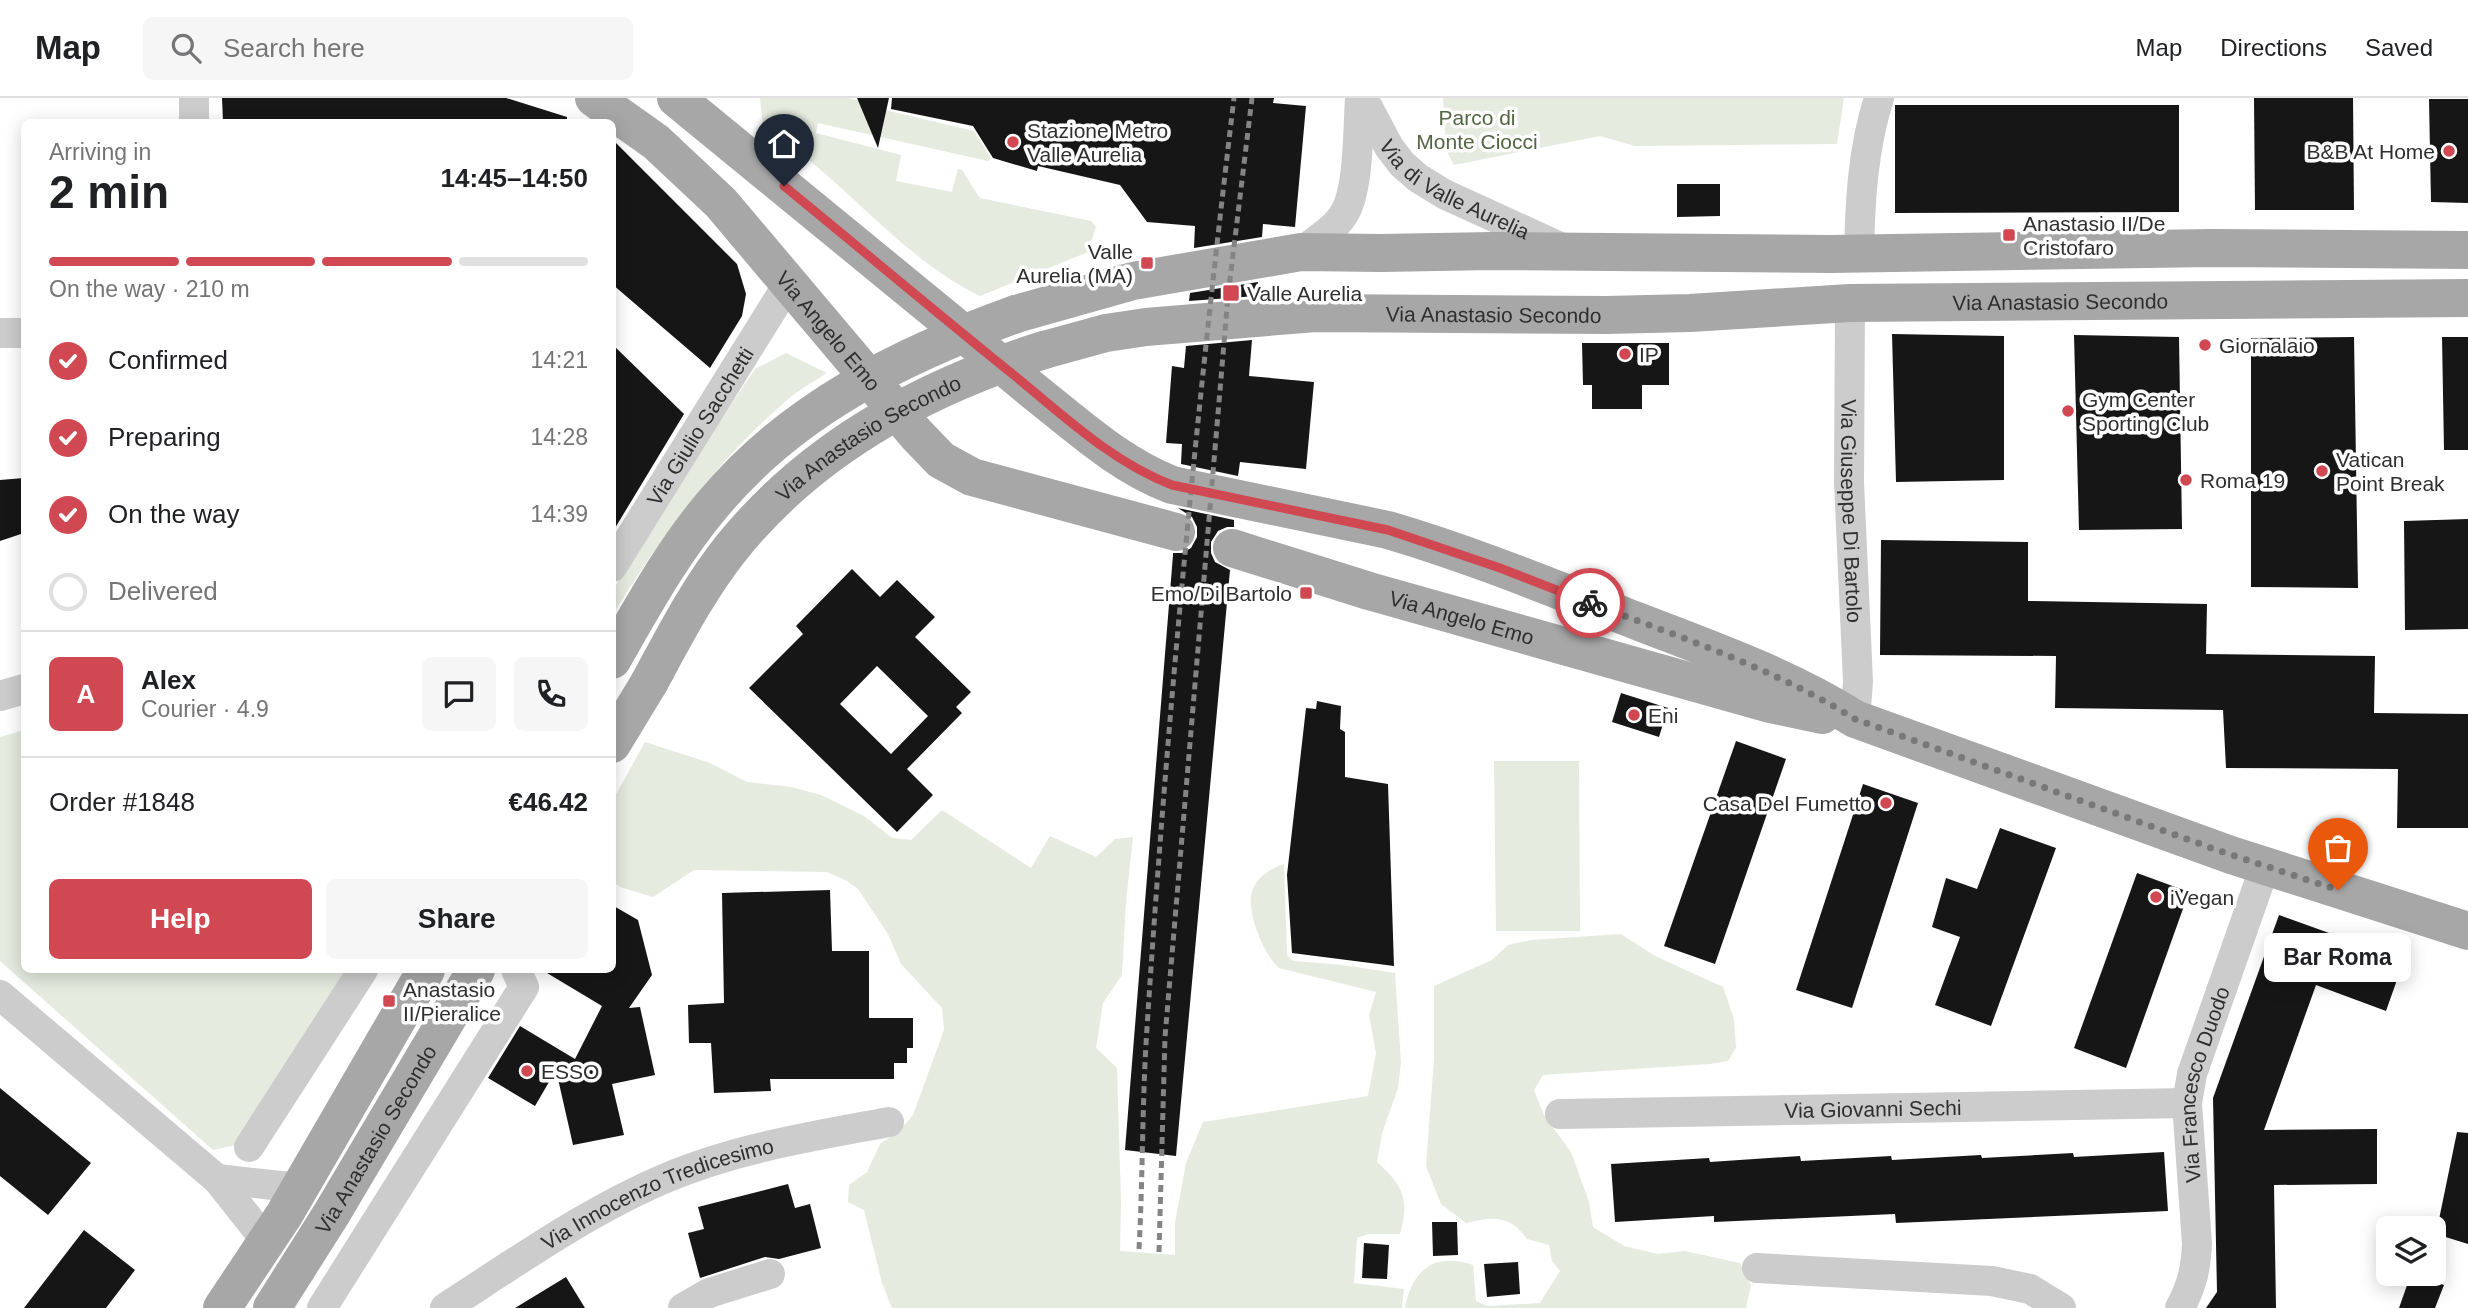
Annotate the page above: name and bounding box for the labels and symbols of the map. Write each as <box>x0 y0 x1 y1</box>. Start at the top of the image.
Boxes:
park label: Parco di Monte Ciocci <box>1416 106 1538 153</box>
pin <box>754 114 814 186</box>
place label: Stazione Metro Valle Aurelia <box>1027 119 1168 166</box>
marker: Stazione Metro Valle Aurelia <box>1005 134 1021 150</box>
street label: Via di Valle Aurelia <box>1375 135 1534 243</box>
place label: B&B At Home <box>2307 140 2435 163</box>
marker: B&B At Home <box>2441 143 2457 159</box>
place label: Anastasio II/De Cristofaro <box>2023 212 2165 259</box>
marker: Anastasio II/De Cristofaro <box>2001 227 2017 243</box>
place label: Valle Aurelia (MA) <box>1016 240 1133 287</box>
marker: Valle Aurelia (MA) <box>1139 255 1155 271</box>
street label: Via Angelo Emo <box>772 266 886 395</box>
place label: Valle Aurelia <box>1247 282 1363 305</box>
marker: Valle Aurelia <box>1221 283 1241 303</box>
street label: Via Anastasio Secondo <box>1952 289 2168 314</box>
street label: Via Anastasio Secondo <box>1386 302 1602 326</box>
place label: Giornalaio <box>2219 334 2315 357</box>
marker: Giornalaio <box>2197 337 2213 353</box>
street label: Via Giulio Sacchetti <box>642 343 757 509</box>
place label: IP <box>1639 343 1659 366</box>
marker: IP <box>1617 346 1633 362</box>
street label: Via Anastasio Secondo <box>771 371 964 505</box>
place label: Gym Center Sporting Club <box>2082 388 2209 435</box>
street label: Via Giuseppe Di Bartolo <box>1837 399 1867 623</box>
marker: Gym Center Sporting Club <box>2060 403 2076 419</box>
place label: Vatican Point Break <box>2336 448 2445 495</box>
marker: Vatican Point Break <box>2314 463 2330 479</box>
place label: Roma 19 <box>2200 469 2285 492</box>
marker: Roma 19 <box>2178 472 2194 488</box>
courier <box>1555 568 1625 638</box>
place label: Emo/Di Bartolo <box>1151 582 1292 605</box>
marker: Emo/Di Bartolo <box>1298 585 1314 601</box>
street label: Via Angelo Emo <box>1387 586 1537 648</box>
place label: Eni <box>1648 704 1678 727</box>
marker: Eni <box>1626 707 1642 723</box>
place label: Casa Del Fumetto <box>1703 792 1872 815</box>
marker: Casa Del Fumetto <box>1878 795 1894 811</box>
pin <box>2308 818 2368 890</box>
place label: iVegan <box>2170 886 2234 909</box>
marker: iVegan <box>2148 889 2164 905</box>
callout: Bar Roma <box>2264 932 2412 981</box>
place label: Anastasio II/Pieralice <box>403 978 501 1025</box>
street label: Via Francesco Duodo <box>2175 983 2233 1184</box>
marker: Anastasio II/Pieralice <box>381 993 397 1009</box>
street label: Via Anastasio Secondo <box>310 1041 441 1238</box>
place label: ESSO <box>541 1060 599 1083</box>
marker: ESSO <box>519 1063 535 1079</box>
street label: Via Giovanni Sechi <box>1784 1095 1962 1122</box>
street label: Via Innocenzo Tredicesimo <box>537 1133 776 1254</box>

